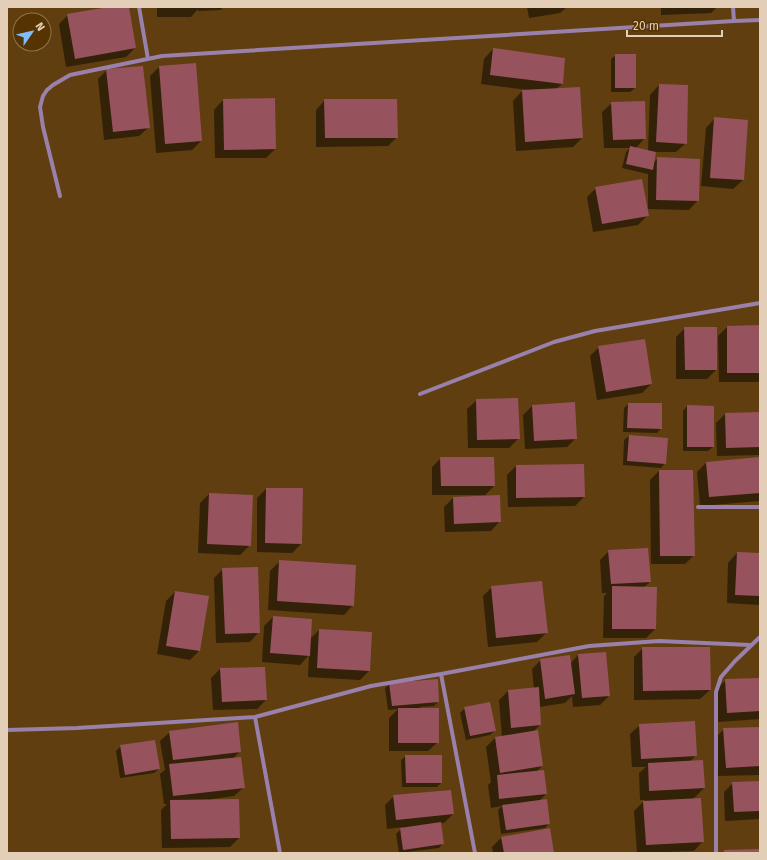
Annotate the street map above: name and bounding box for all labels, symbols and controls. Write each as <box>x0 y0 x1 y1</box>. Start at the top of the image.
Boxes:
north arrow <box>12 12 52 52</box>
scale bar <box>627 12 722 38</box>
text: 20 m <box>633 19 659 33</box>
text: N <box>32 20 47 33</box>

